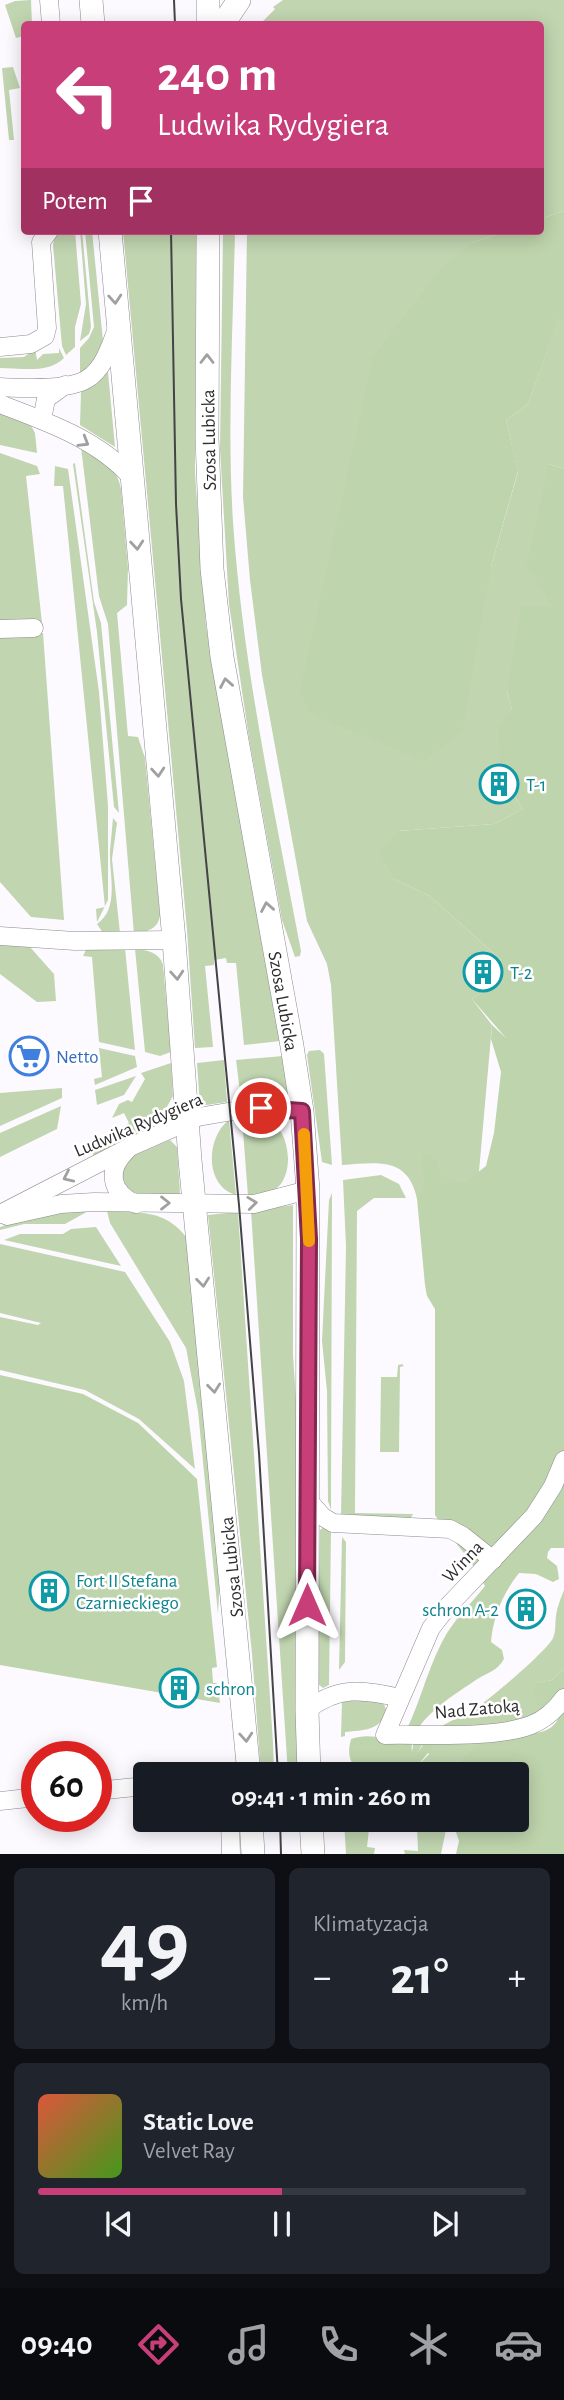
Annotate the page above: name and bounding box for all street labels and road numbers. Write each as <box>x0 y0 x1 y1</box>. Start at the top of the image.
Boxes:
street label: Szosa Lubicka <box>199 389 220 491</box>
street label: Szosa Lubicka <box>264 950 301 1053</box>
street label: Ludwika Rydygiera <box>71 1090 206 1161</box>
street label: Szosa Lubicka <box>218 1515 247 1618</box>
street label: Winna <box>439 1537 487 1587</box>
street label: Nad Zatoką <box>434 1696 521 1723</box>

